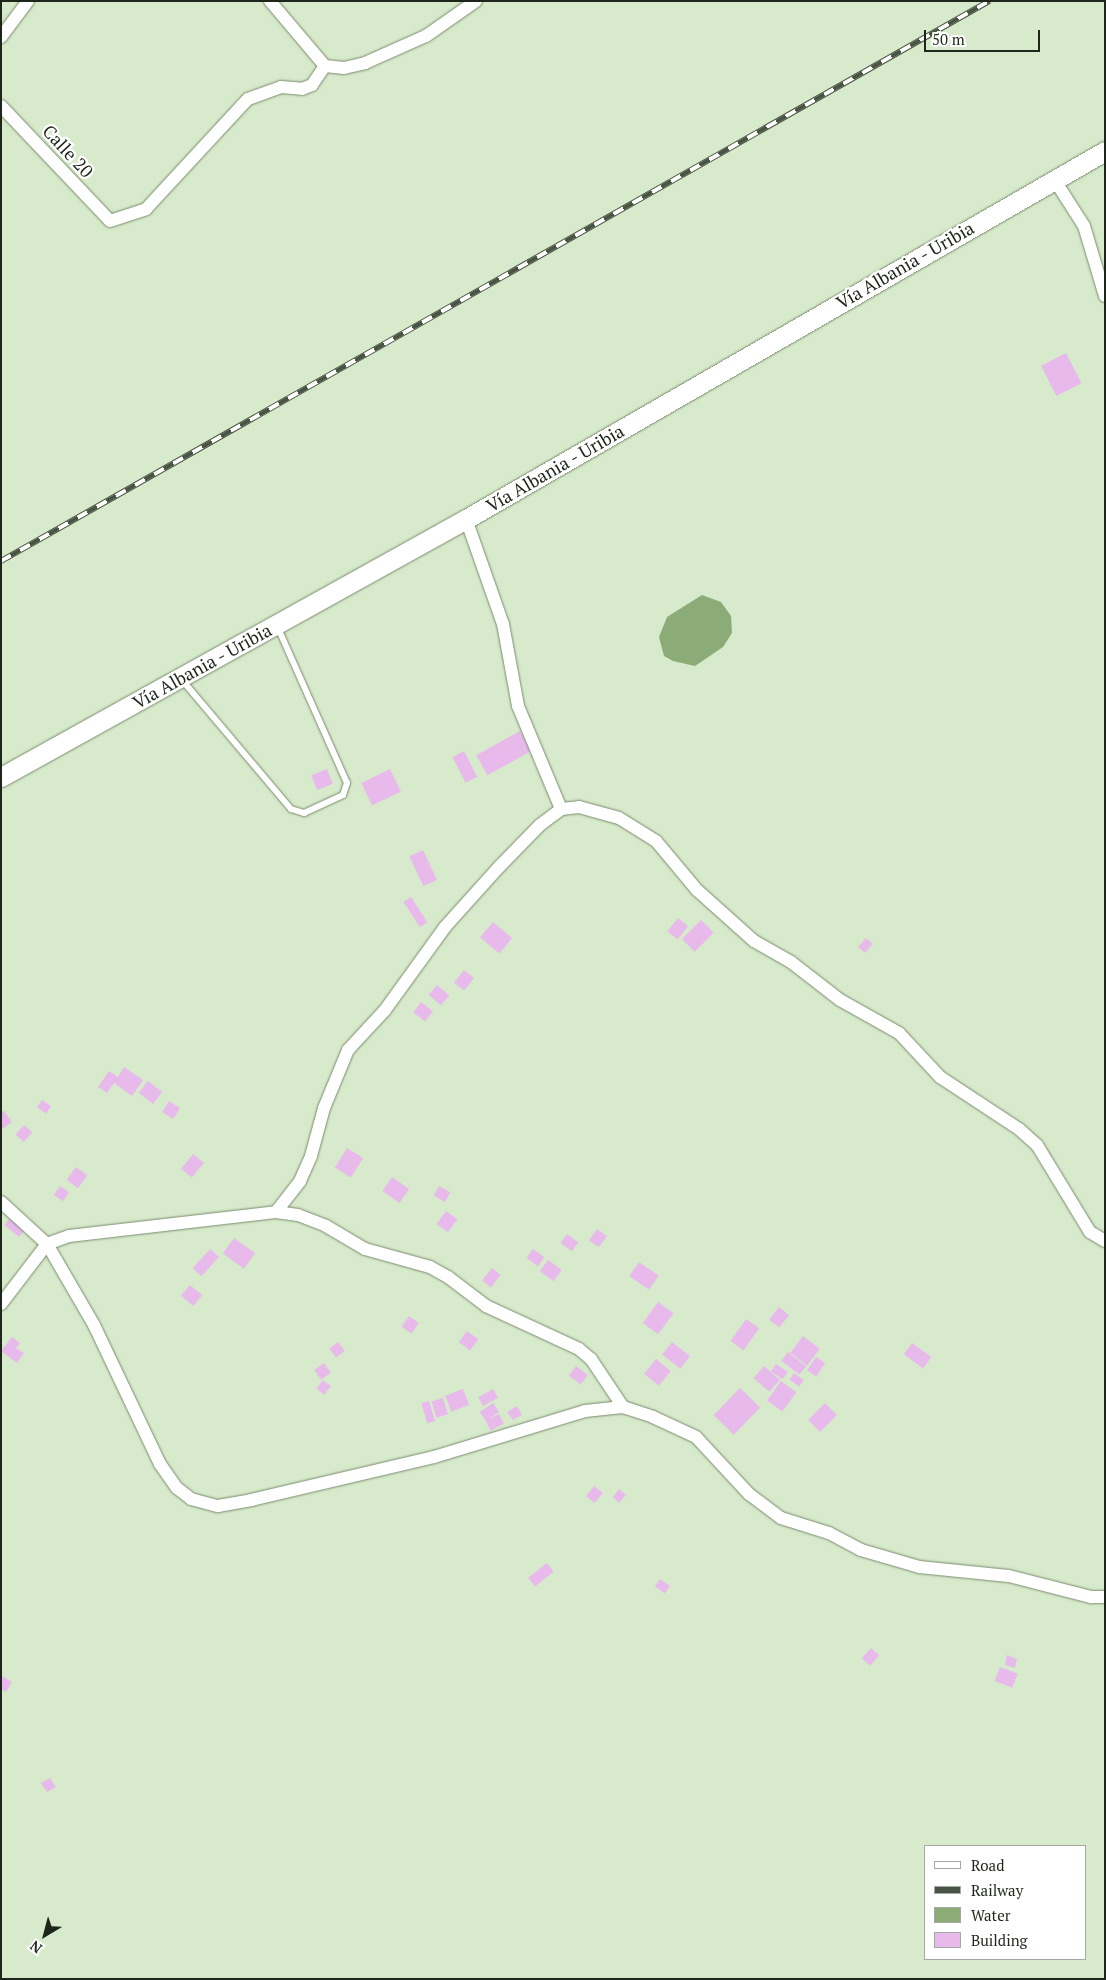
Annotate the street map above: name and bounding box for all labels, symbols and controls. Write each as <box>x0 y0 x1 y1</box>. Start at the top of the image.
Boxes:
scale bar <box>926 20 1042 52</box>
text: 50 m <box>932 29 965 49</box>
street label: Calle 20 <box>38 120 98 182</box>
street label: Vía Albania - Uribia <box>831 216 979 314</box>
street label: Vía Albania - Uribia <box>481 419 629 517</box>
street label: Vía Albania - Uribia <box>128 618 276 714</box>
legend <box>924 1845 1086 1960</box>
text: Road <box>971 1855 1004 1875</box>
text: Railway <box>971 1880 1023 1900</box>
text: Water <box>971 1905 1010 1925</box>
north arrow <box>20 1910 70 1960</box>
text: Building <box>971 1930 1028 1950</box>
text: N <box>26 1937 46 1958</box>

